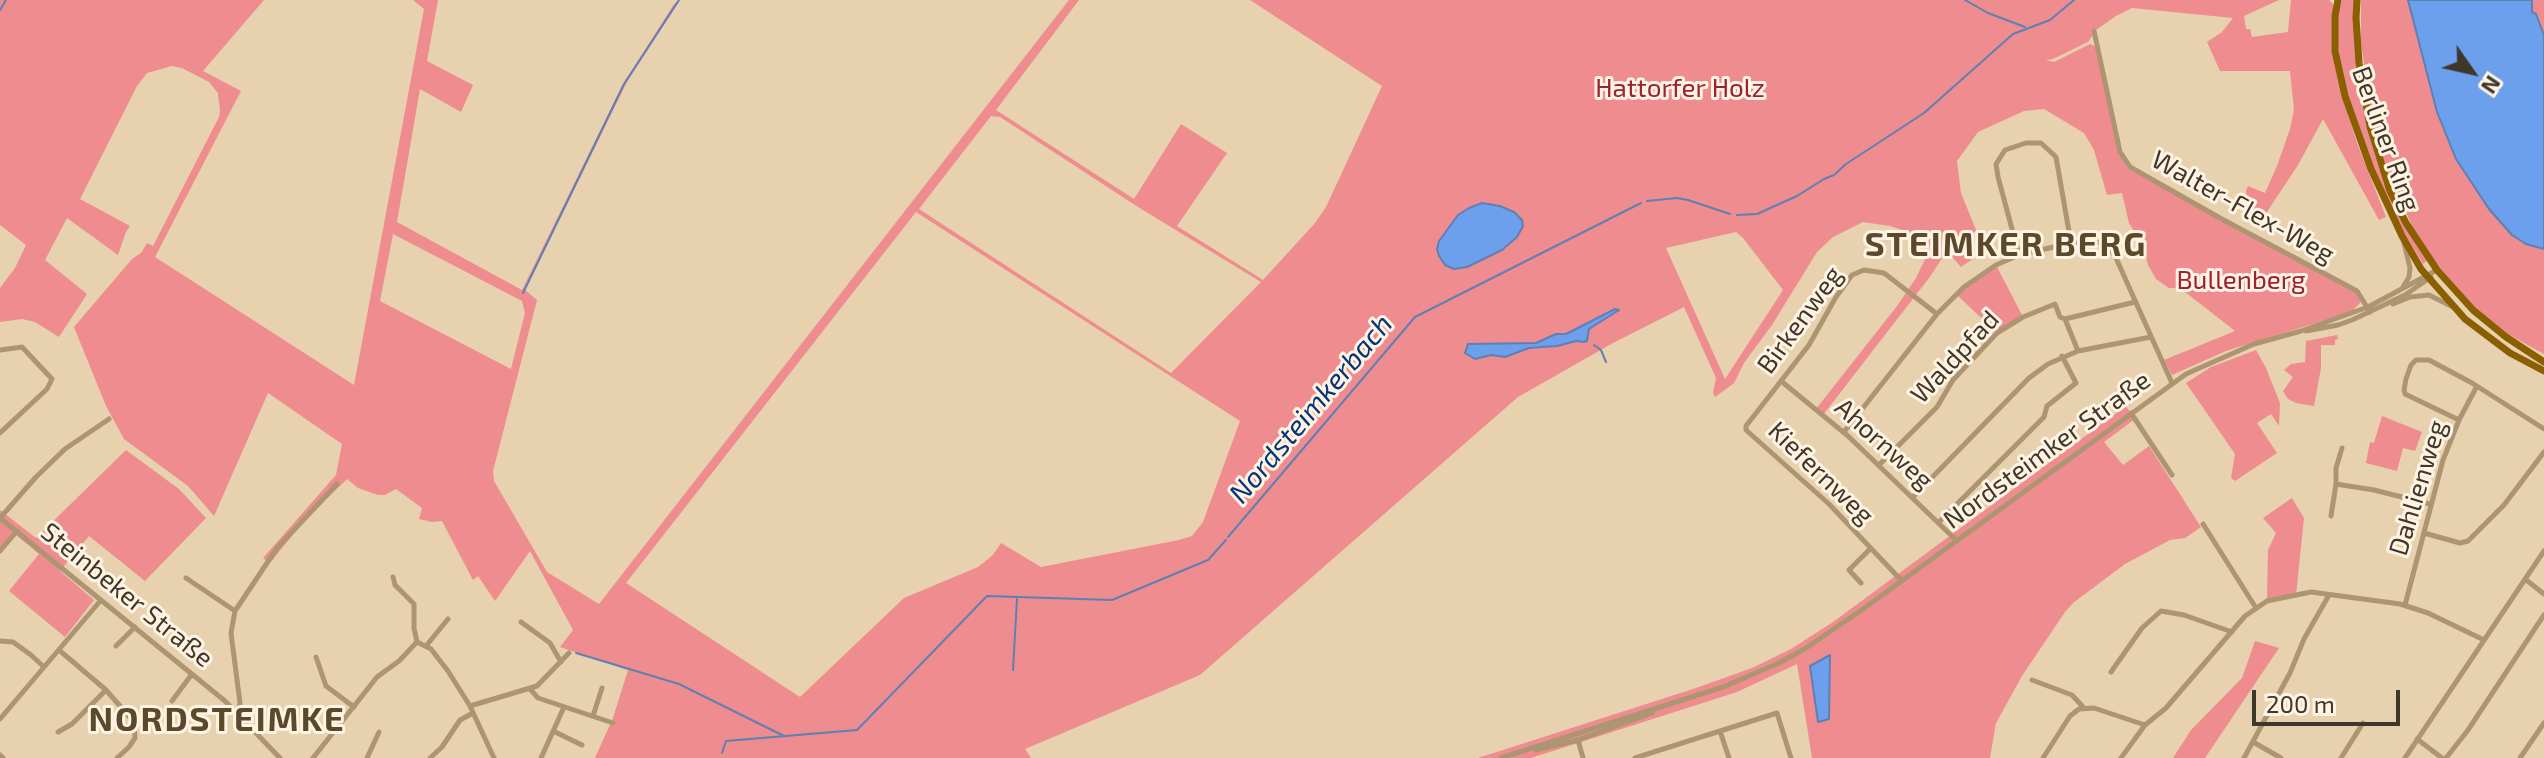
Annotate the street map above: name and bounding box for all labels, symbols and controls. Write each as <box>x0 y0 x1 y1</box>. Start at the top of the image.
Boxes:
north arrow <box>2432 32 2512 112</box>
street label: Berliner Ring <box>2345 62 2427 216</box>
park label: Hattorfer Holz <box>1595 72 1765 104</box>
text: N <box>2477 72 2507 99</box>
street label: Walter-Flex-Weg <box>2146 144 2340 270</box>
district label: STEIMKER BERG <box>1865 225 2147 265</box>
street label: Birkenweg <box>1751 260 1849 380</box>
park label: Bullenberg <box>2176 264 2306 296</box>
street label: Waldpfad <box>1904 304 2006 410</box>
water label: Nordsteimkerbach <box>1222 308 1400 510</box>
street label: Nordsteimker Straße <box>1937 364 2157 536</box>
street label: Ahornweg <box>1828 392 1940 496</box>
street label: Kiefernweg <box>1762 415 1880 531</box>
street label: Dahlienweg <box>2383 417 2453 559</box>
street label: Steinbeker Straße <box>35 516 219 674</box>
scale bar <box>2256 674 2404 724</box>
text: 200 m <box>2266 689 2335 718</box>
district label: NORDSTEIMKE <box>88 700 346 740</box>

